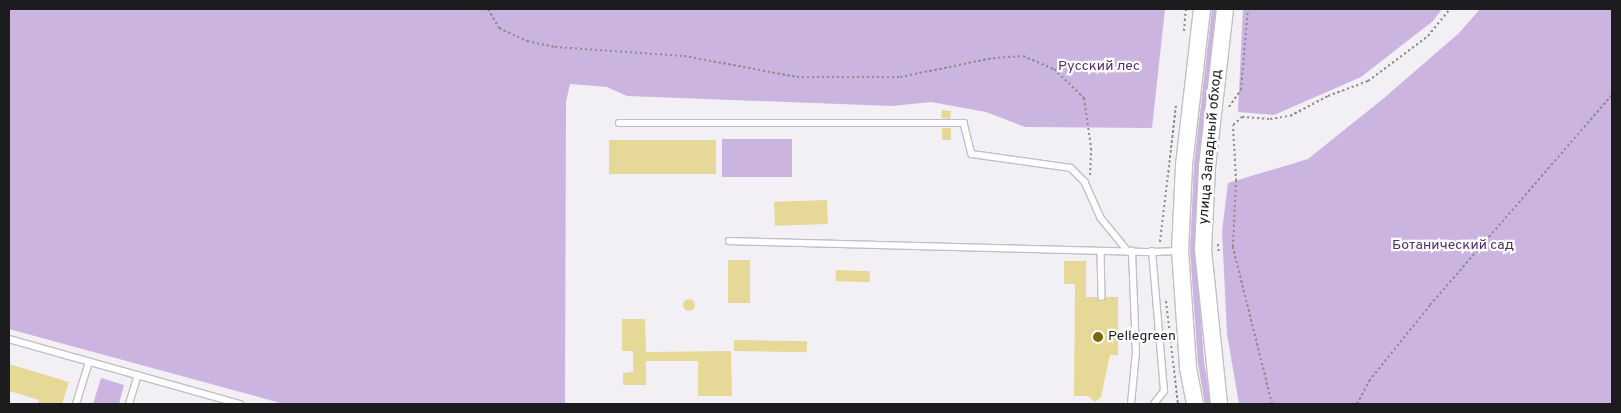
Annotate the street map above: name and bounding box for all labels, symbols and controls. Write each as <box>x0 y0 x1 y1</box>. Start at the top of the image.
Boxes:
park label: Русский лес <box>1058 59 1140 75</box>
street label: улица Западный обход <box>1196 69 1226 225</box>
park label: Ботанический сад <box>1392 238 1514 254</box>
place label: Pellegreen <box>1108 329 1176 345</box>
marker: Pellegreen <box>1092 331 1104 343</box>

